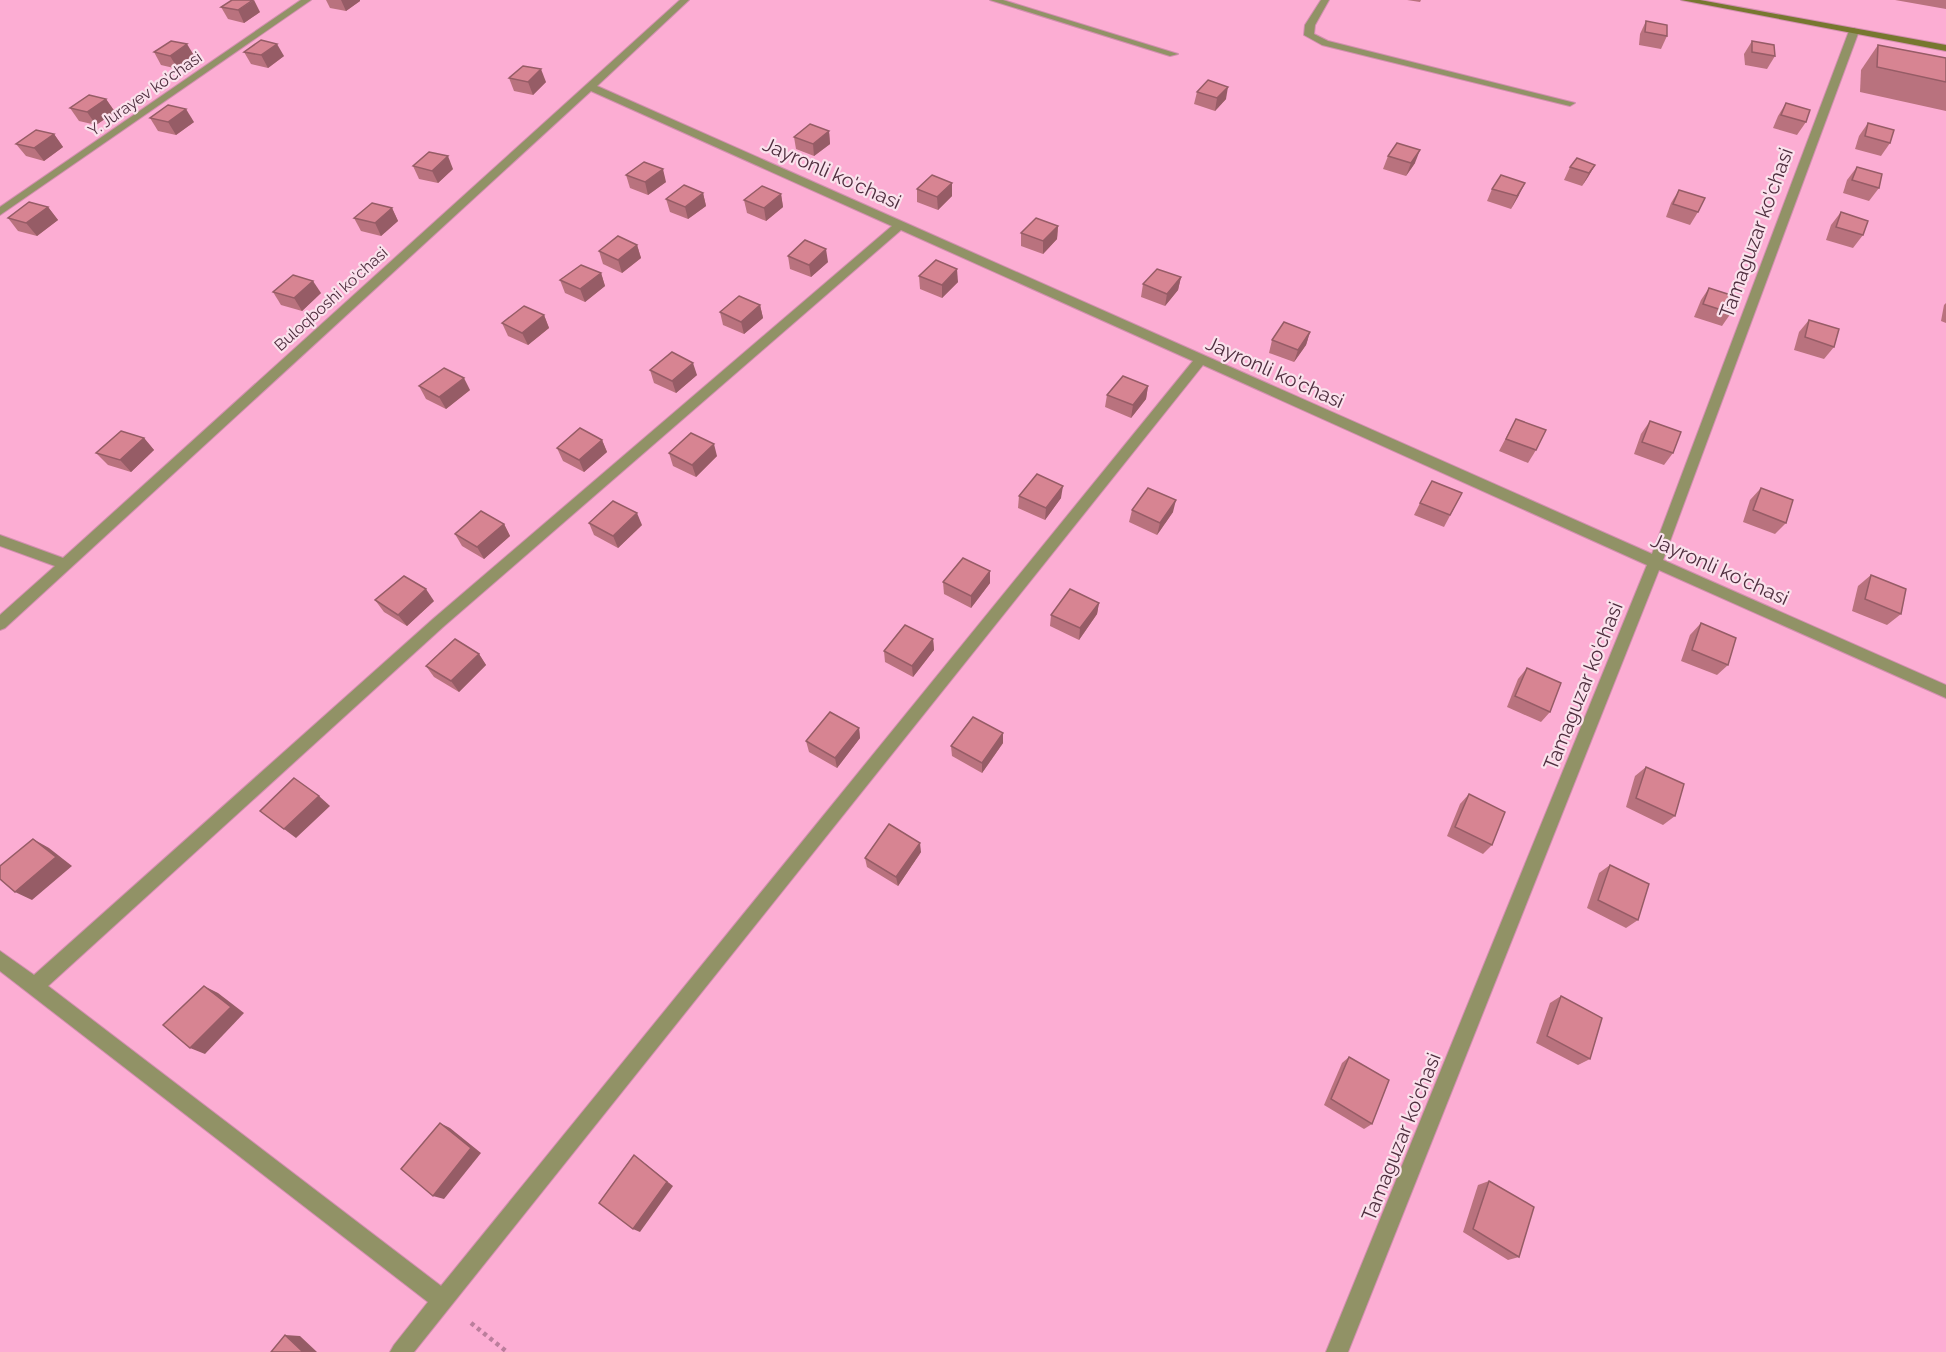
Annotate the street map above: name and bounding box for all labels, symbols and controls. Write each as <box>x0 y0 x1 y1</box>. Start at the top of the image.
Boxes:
street label: Y. Jurayev ko'chasi <box>84 48 206 140</box>
street label: Jayronli ko'chasi <box>759 132 905 214</box>
street label: Tamaguzar ko'chasi <box>1714 145 1798 321</box>
street label: Buloqboshi ko'chasi <box>270 243 392 355</box>
street label: Jayronli ko'chasi <box>1202 331 1348 413</box>
street label: Jayronli ko'chasi <box>1647 528 1793 610</box>
street label: Tamaguzar ko'chasi <box>1538 598 1628 774</box>
street label: Tamaguzar ko'chasi <box>1356 1049 1446 1225</box>

